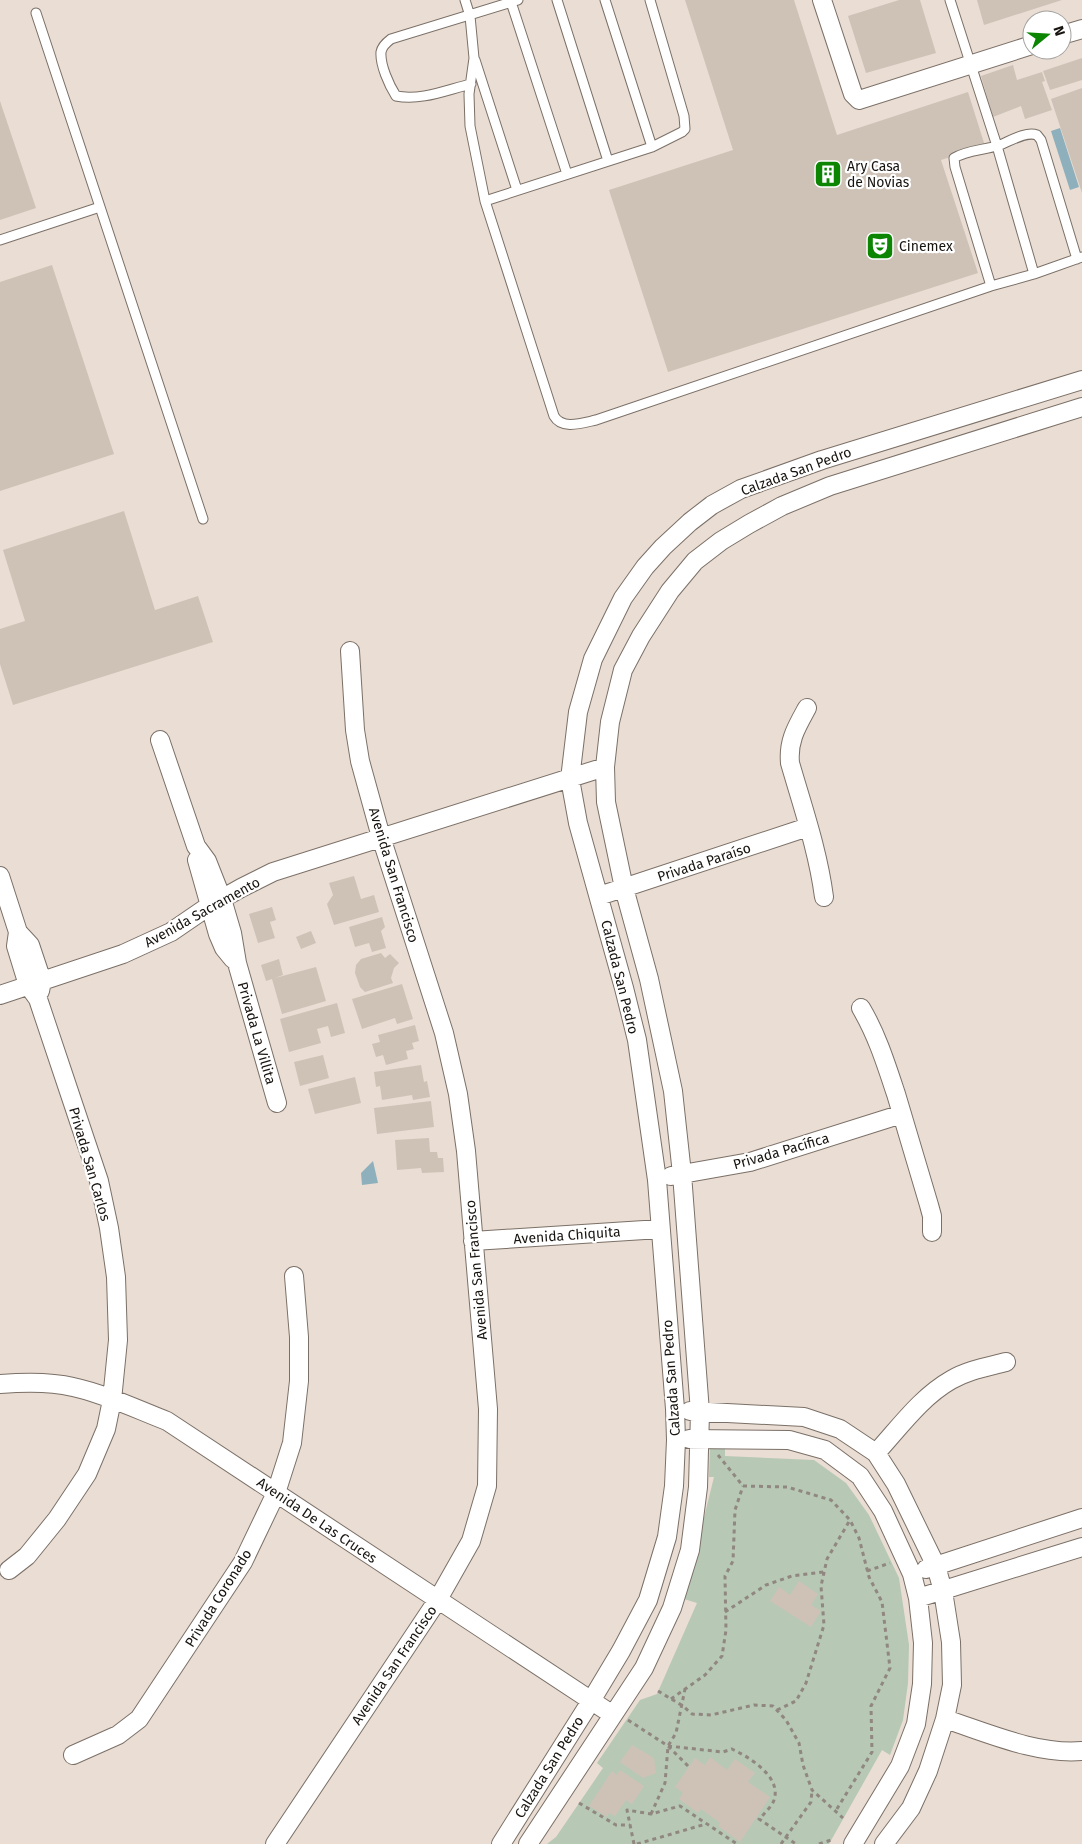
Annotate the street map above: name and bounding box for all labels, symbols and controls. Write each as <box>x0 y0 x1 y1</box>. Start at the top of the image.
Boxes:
north arrow <box>1022 10 1072 60</box>
text: N <box>1049 24 1068 38</box>
place label: Ary Casa de Novias <box>847 158 910 191</box>
building icon: Ary Casa de Novias <box>813 159 843 189</box>
theatre icon: Cinemex <box>865 231 895 261</box>
place label: Cinemex <box>899 238 953 255</box>
street label: Calzada San Pedro <box>738 444 854 499</box>
street label: Avenida San Francisco <box>365 806 422 945</box>
street label: Privada Paraíso <box>655 839 753 886</box>
street label: Avenida Sacramento <box>141 874 263 951</box>
street label: Calzada San Pedro <box>597 918 642 1036</box>
street label: Privada La Villita <box>234 980 279 1086</box>
street label: Privada San Carlos <box>65 1105 114 1224</box>
street label: Privada Pacífica <box>731 1130 831 1173</box>
street label: Avenida San Francisco <box>462 1199 491 1341</box>
street label: Avenida Chiquita <box>513 1223 621 1248</box>
street label: Calzada San Pedro <box>659 1319 684 1437</box>
street label: Avenida De Las Cruces <box>254 1474 380 1567</box>
street label: Privada Coronado <box>181 1546 255 1650</box>
street label: Avenida San Francisco <box>348 1602 441 1728</box>
street label: Calzada San Pedro <box>511 1713 588 1821</box>

